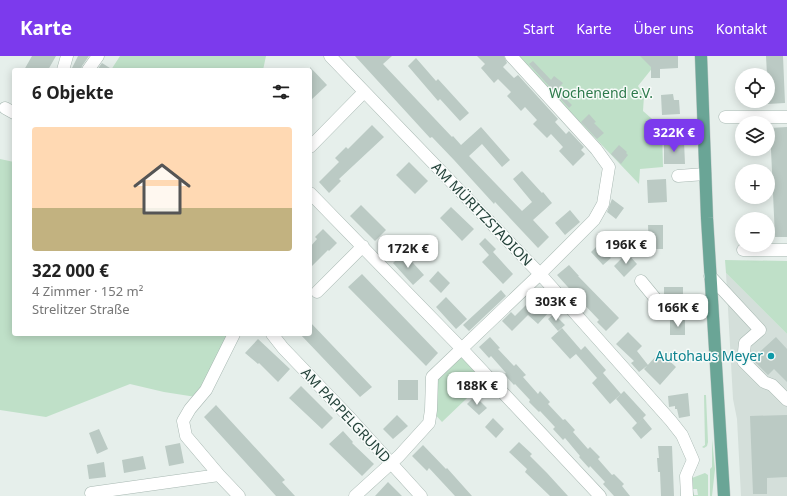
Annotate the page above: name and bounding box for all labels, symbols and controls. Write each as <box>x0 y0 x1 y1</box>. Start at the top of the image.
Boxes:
text: Karte <box>20 15 72 41</box>
text: Start <box>523 19 554 38</box>
text: Karte <box>576 19 612 38</box>
text: Über uns <box>634 19 694 38</box>
text: Kontakt <box>716 19 767 38</box>
map controls <box>735 68 775 252</box>
button: locate <box>735 68 775 108</box>
text: 6 Objekte <box>32 81 114 104</box>
icon: filters <box>270 81 292 103</box>
park label: Wochenend e.V. <box>549 83 653 102</box>
button: layers <box>735 116 775 156</box>
pin: 322K € <box>641 119 707 153</box>
text: 322K € <box>653 123 695 141</box>
icon: home <box>126 153 198 225</box>
street label: AM MÜRITZSTADION <box>428 158 537 270</box>
button: + <box>735 164 775 204</box>
button: − <box>735 212 775 252</box>
pin: 196K € <box>593 231 659 265</box>
pin: 172K € <box>375 235 441 269</box>
text: 196K € <box>605 235 647 253</box>
text: 172K € <box>387 239 429 257</box>
text: 322 000 € <box>32 259 109 282</box>
text: 4 Zimmer · 152 m² <box>32 282 143 300</box>
pin: 303K € <box>523 288 589 322</box>
text: 303K € <box>535 292 577 310</box>
pin: 166K € <box>645 294 711 328</box>
text: 166K € <box>657 298 699 316</box>
text: Strelitzer Straße <box>32 300 130 318</box>
place label: Autohaus Meyer <box>655 346 763 365</box>
marker: Autohaus Meyer <box>766 351 776 361</box>
street label: AM PAPPELGRUND <box>297 363 396 466</box>
pin: 188K € <box>444 372 510 406</box>
text: 188K € <box>456 376 498 394</box>

